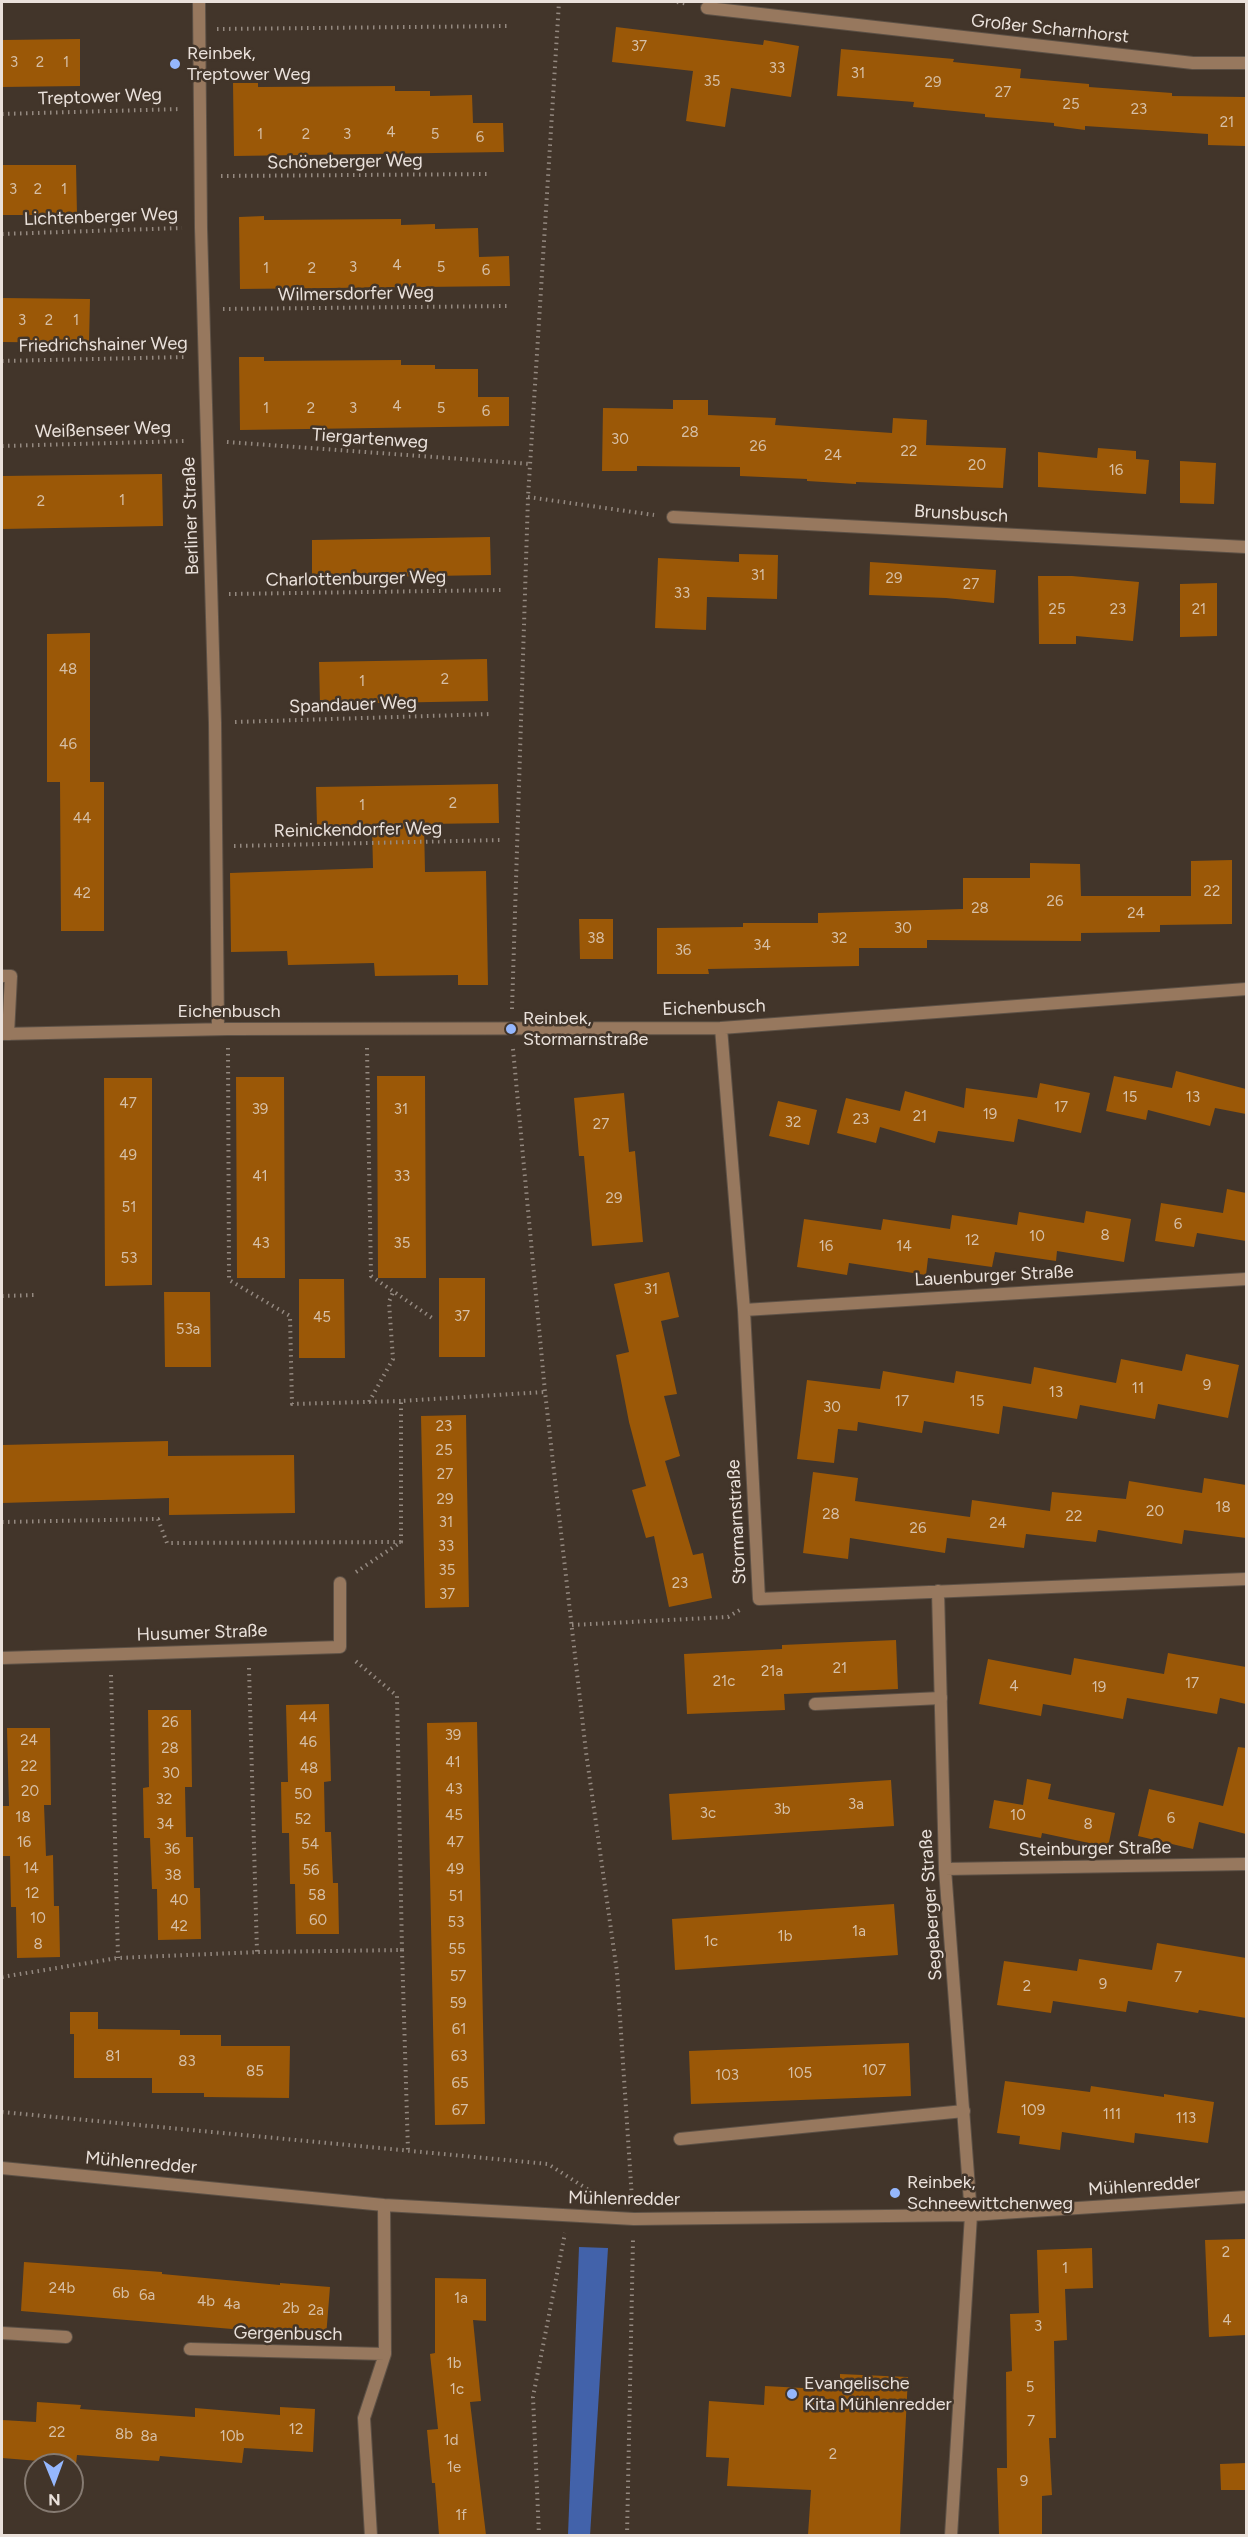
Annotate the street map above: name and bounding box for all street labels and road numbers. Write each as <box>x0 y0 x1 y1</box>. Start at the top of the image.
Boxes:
street label: Großer Scharnhorst <box>970 10 1130 48</box>
street label: Treptower Weg <box>38 84 162 110</box>
street label: Schöneberger Weg <box>267 150 423 174</box>
street label: Lichtenberger Weg <box>24 204 178 230</box>
street label: Wilmersdorfer Weg <box>278 282 434 306</box>
street label: Friedrichshainer Weg <box>18 333 188 357</box>
street label: Weißenseer Weg <box>35 417 171 443</box>
street label: Tiergartenweg <box>311 424 429 454</box>
street label: Berliner Straße <box>178 456 204 576</box>
street label: Brunsbusch <box>913 501 1009 527</box>
street label: Charlottenburger Weg <box>265 567 447 591</box>
street label: Spandauer Weg <box>289 692 417 718</box>
street label: Reinickendorfer Weg <box>274 818 442 842</box>
street label: Eichenbusch <box>662 995 766 1021</box>
street label: Eichenbusch <box>177 1001 281 1023</box>
street label: Lauenburger Straße <box>914 1261 1074 1291</box>
street label: Stormarnstraße <box>723 1459 751 1585</box>
street label: Husumer Straße <box>136 1620 268 1646</box>
street label: Segeberger Straße <box>915 1829 947 1981</box>
street label: Steinburger Straße <box>1019 1837 1171 1861</box>
street label: Mühlenredder <box>84 2147 198 2179</box>
street label: Mühlenredder <box>1087 2171 1201 2201</box>
street label: Mühlenredder <box>568 2187 680 2211</box>
street label: Gergenbusch <box>233 2322 343 2346</box>

